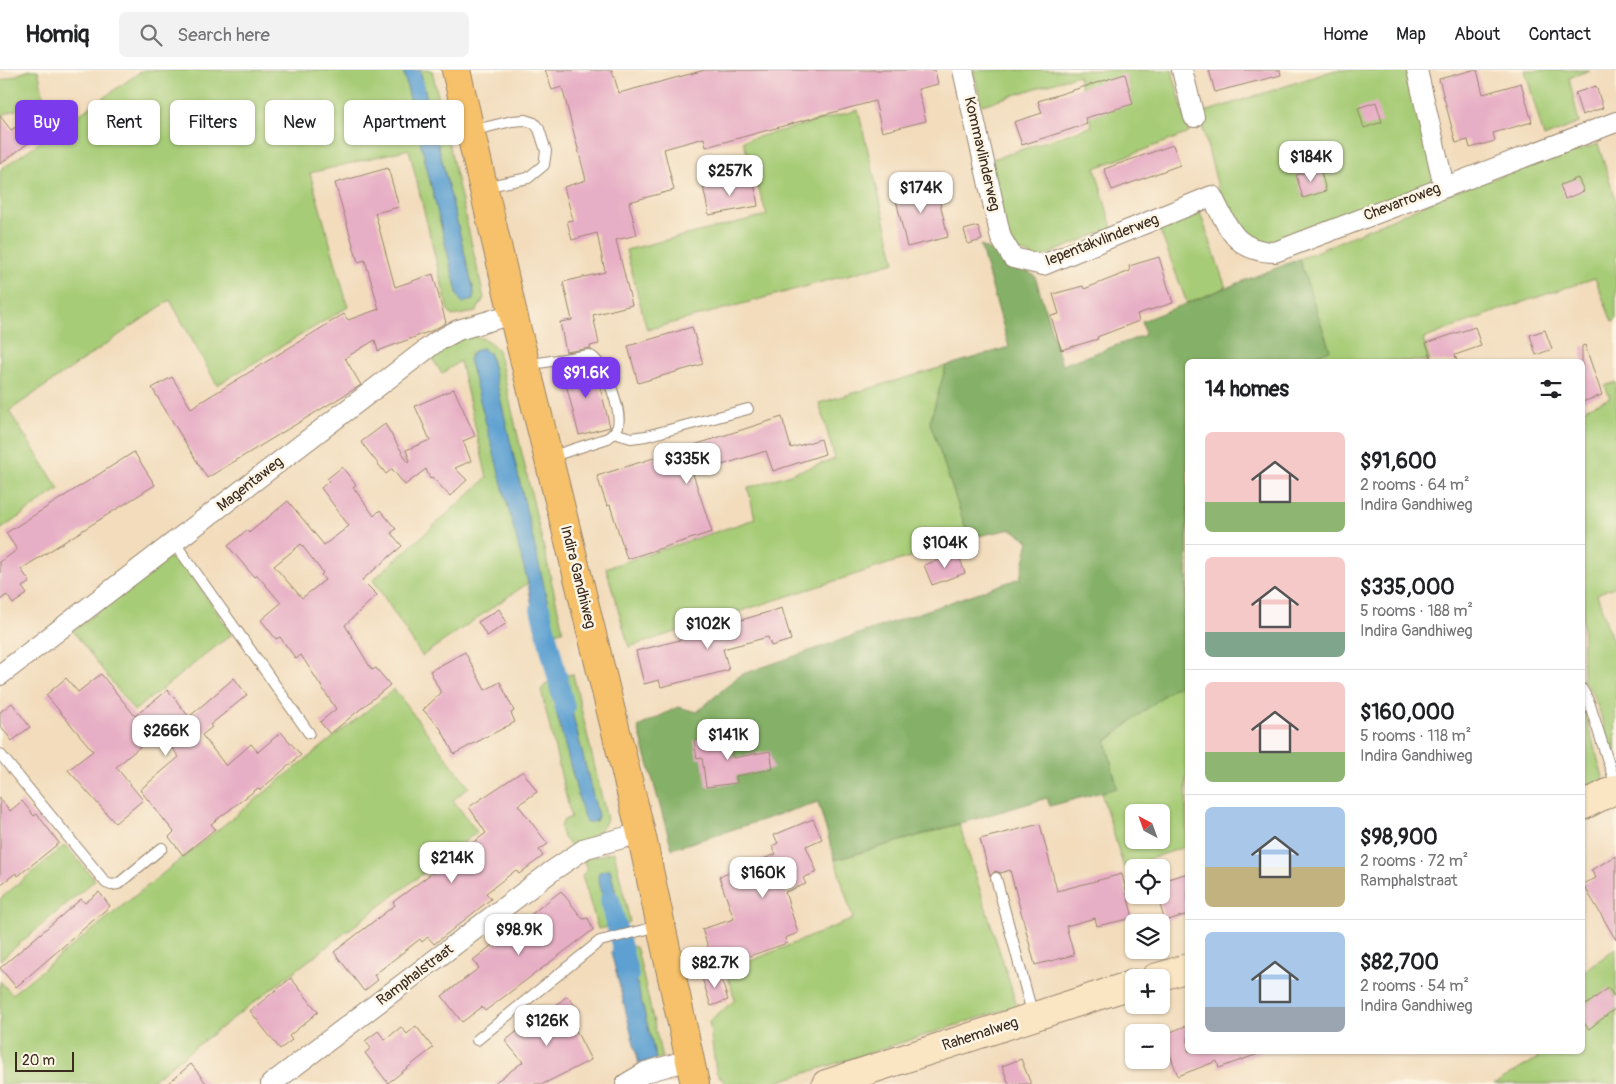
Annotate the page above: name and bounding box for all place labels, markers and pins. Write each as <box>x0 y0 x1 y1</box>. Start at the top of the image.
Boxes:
pin: $184K <box>1276 140 1346 183</box>
pin: $257K <box>695 154 765 197</box>
pin: $174K <box>886 172 956 214</box>
pin: $91.6K <box>545 356 627 399</box>
pin: $335K <box>652 442 722 485</box>
pin: $104K <box>910 526 980 569</box>
pin: $102K <box>673 608 743 650</box>
pin: $266K <box>131 714 201 757</box>
pin: $141K <box>693 718 763 761</box>
pin: $214K <box>417 842 487 884</box>
pin: $160K <box>728 856 798 899</box>
pin: $98.9K <box>478 914 560 956</box>
pin: $82.7K <box>674 946 756 989</box>
pin: $126K <box>512 1004 582 1047</box>

